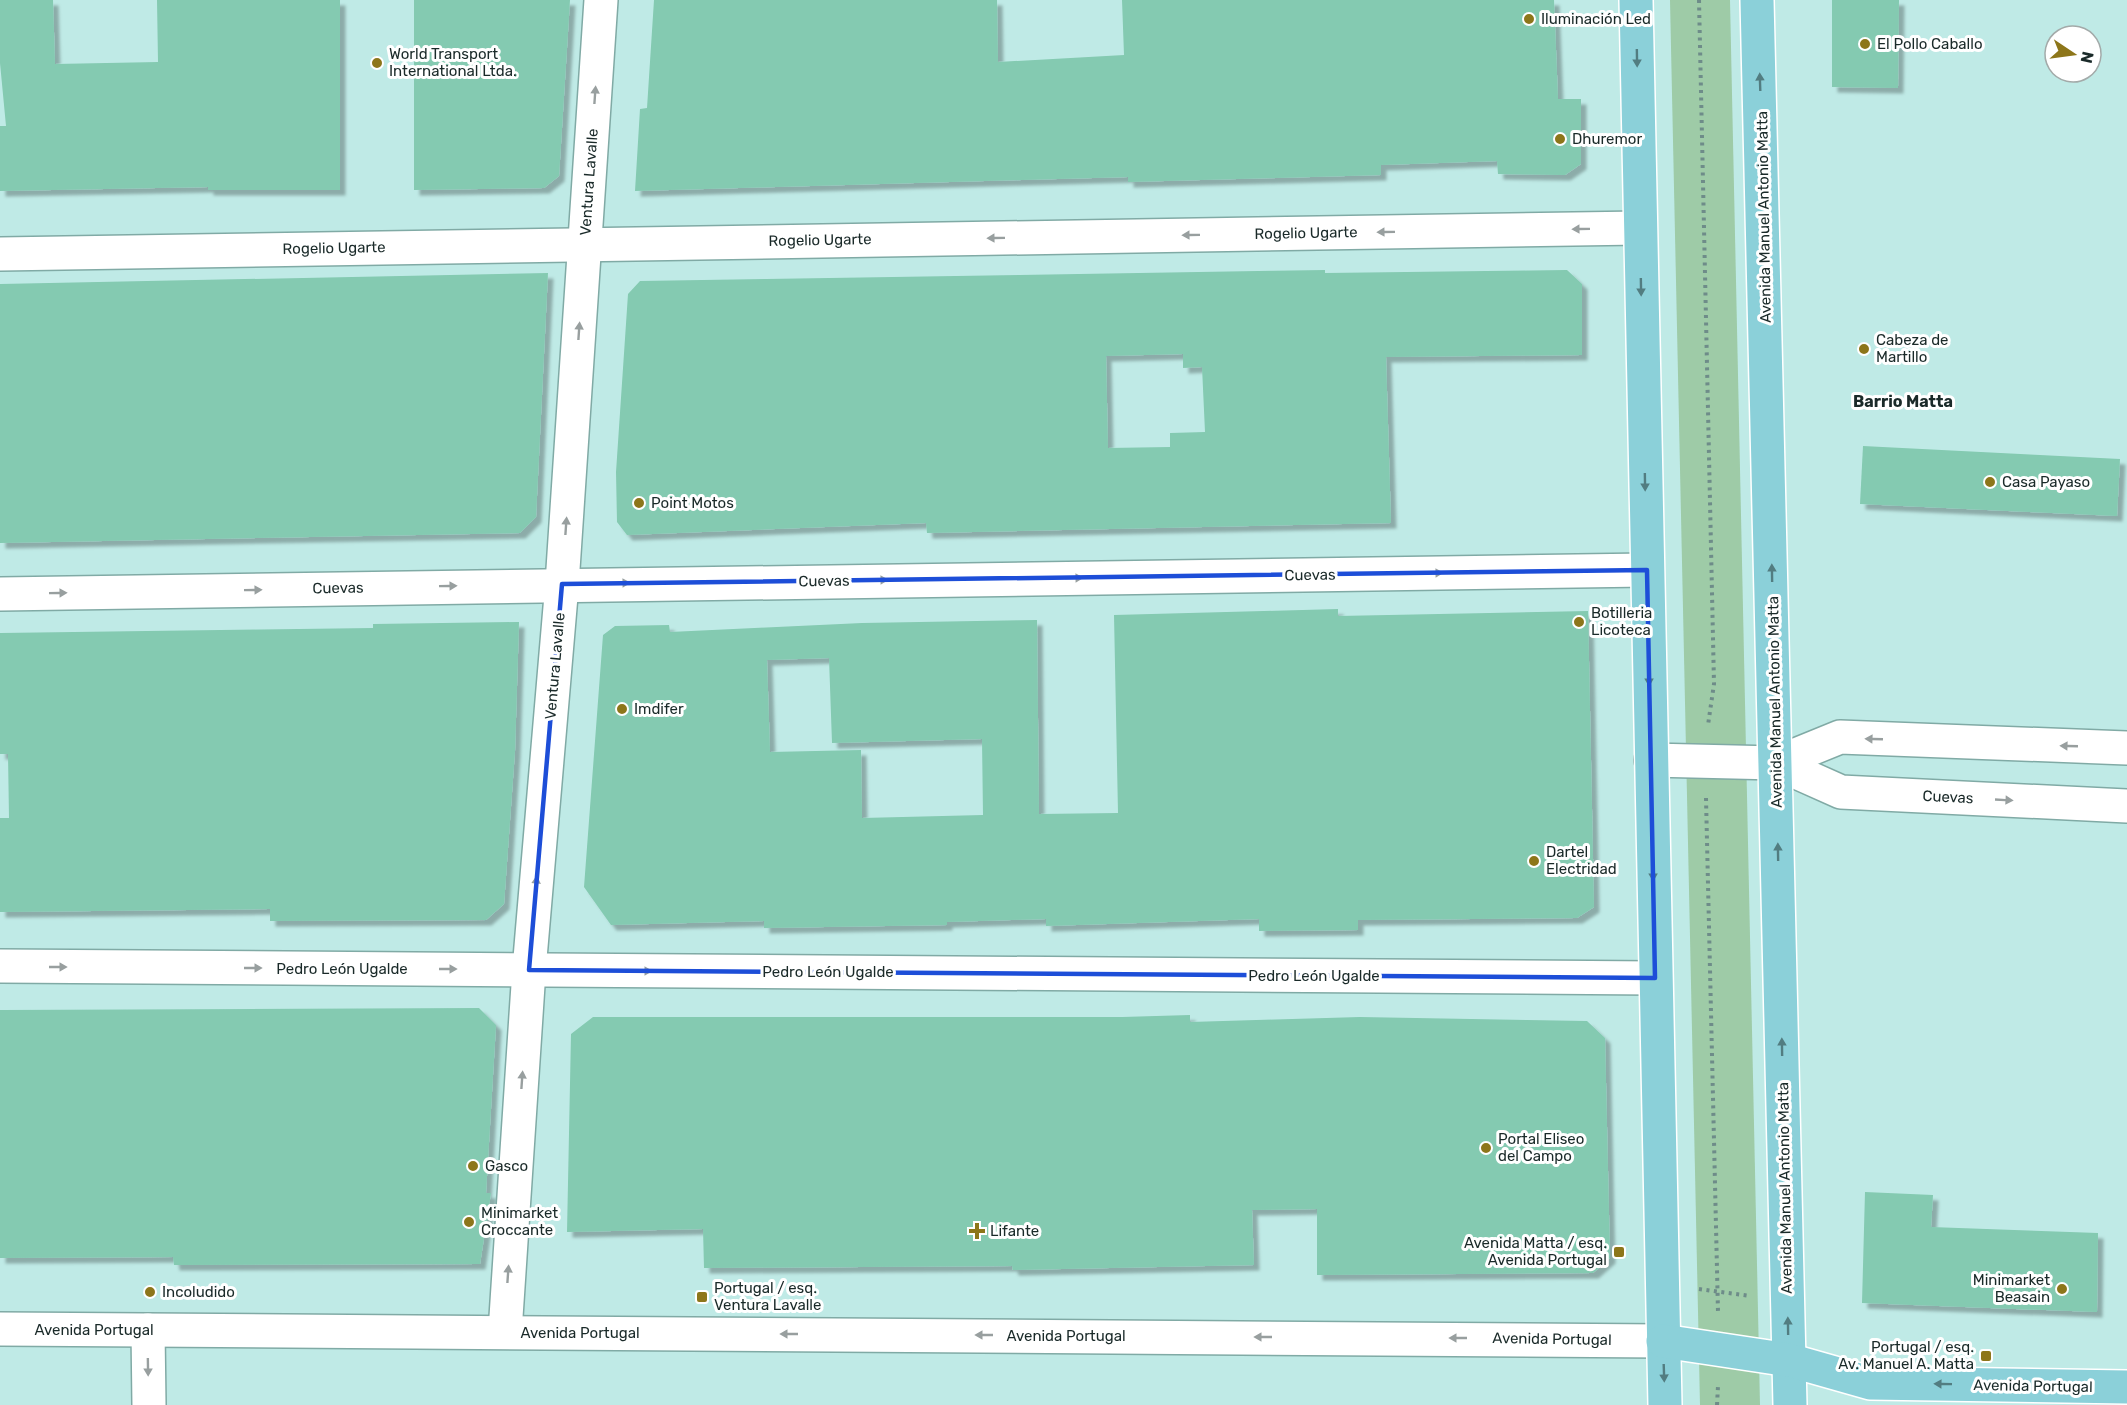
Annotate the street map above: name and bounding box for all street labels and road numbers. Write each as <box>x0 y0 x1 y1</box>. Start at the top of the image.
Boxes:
street label: Avenida Manuel Antonio Matta <box>1753 111 1775 323</box>
street label: Ventura Lavalle <box>576 128 602 236</box>
street label: Rogelio Ugarte <box>1254 223 1358 243</box>
street label: Rogelio Ugarte <box>768 230 872 250</box>
street label: Rogelio Ugarte <box>282 238 386 258</box>
street label: Cuevas <box>1284 566 1336 584</box>
street label: Cuevas <box>798 572 850 590</box>
street label: Cuevas <box>312 579 364 597</box>
street label: Avenida Manuel Antonio Matta <box>1764 596 1786 808</box>
street label: Ventura Lavalle <box>541 612 569 720</box>
street label: Cuevas <box>1922 787 1974 807</box>
street label: Pedro León Ugalde <box>276 960 408 978</box>
street label: Pedro León Ugalde <box>762 963 894 981</box>
street label: Pedro León Ugalde <box>1248 967 1380 985</box>
street label: Avenida Manuel Antonio Matta <box>1774 1082 1796 1294</box>
street label: Avenida Portugal <box>34 1321 154 1339</box>
street label: Avenida Portugal <box>520 1324 640 1342</box>
street label: Avenida Portugal <box>1006 1327 1126 1345</box>
street label: Avenida Portugal <box>1492 1329 1612 1349</box>
street label: Avenida Portugal <box>1973 1376 2093 1396</box>

